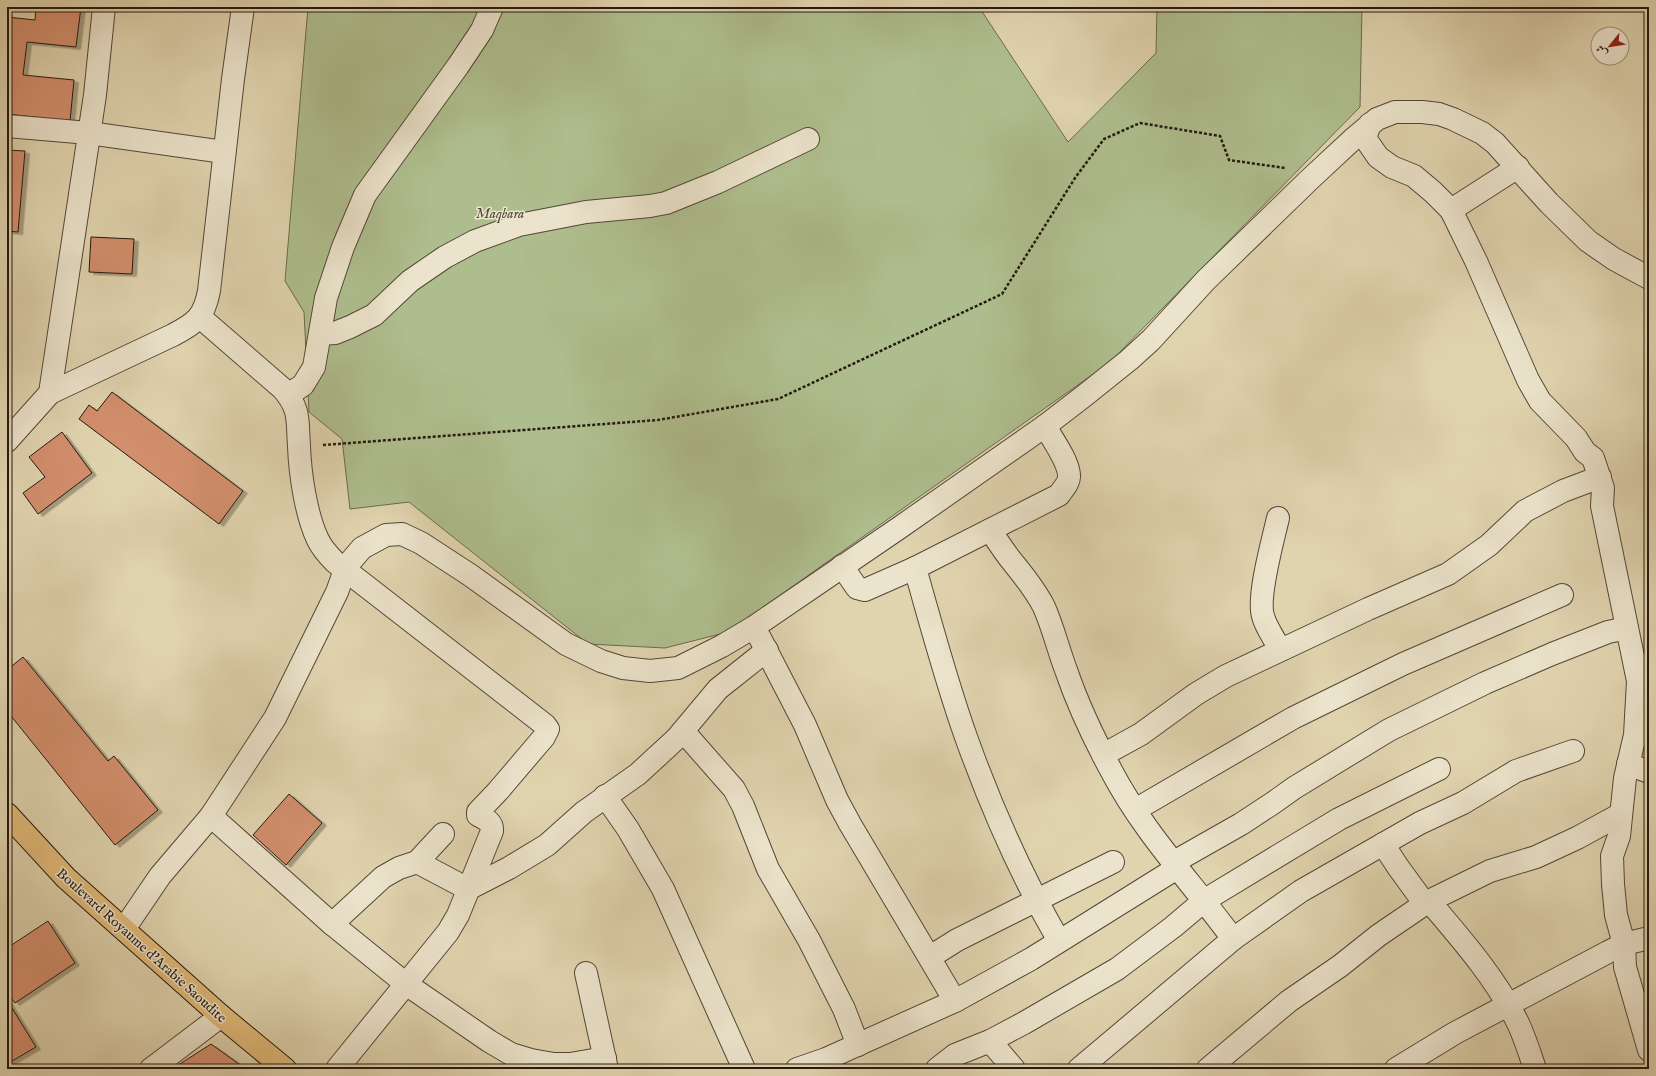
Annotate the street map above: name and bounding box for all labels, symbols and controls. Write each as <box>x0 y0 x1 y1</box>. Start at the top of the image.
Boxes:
north arrow <box>1590 26 1630 66</box>
text: ش <box>1593 42 1611 59</box>
park label: Maqbara <box>476 205 524 223</box>
street label: Boulevard Royaume d'Arabie Saoudite <box>53 865 231 1027</box>

